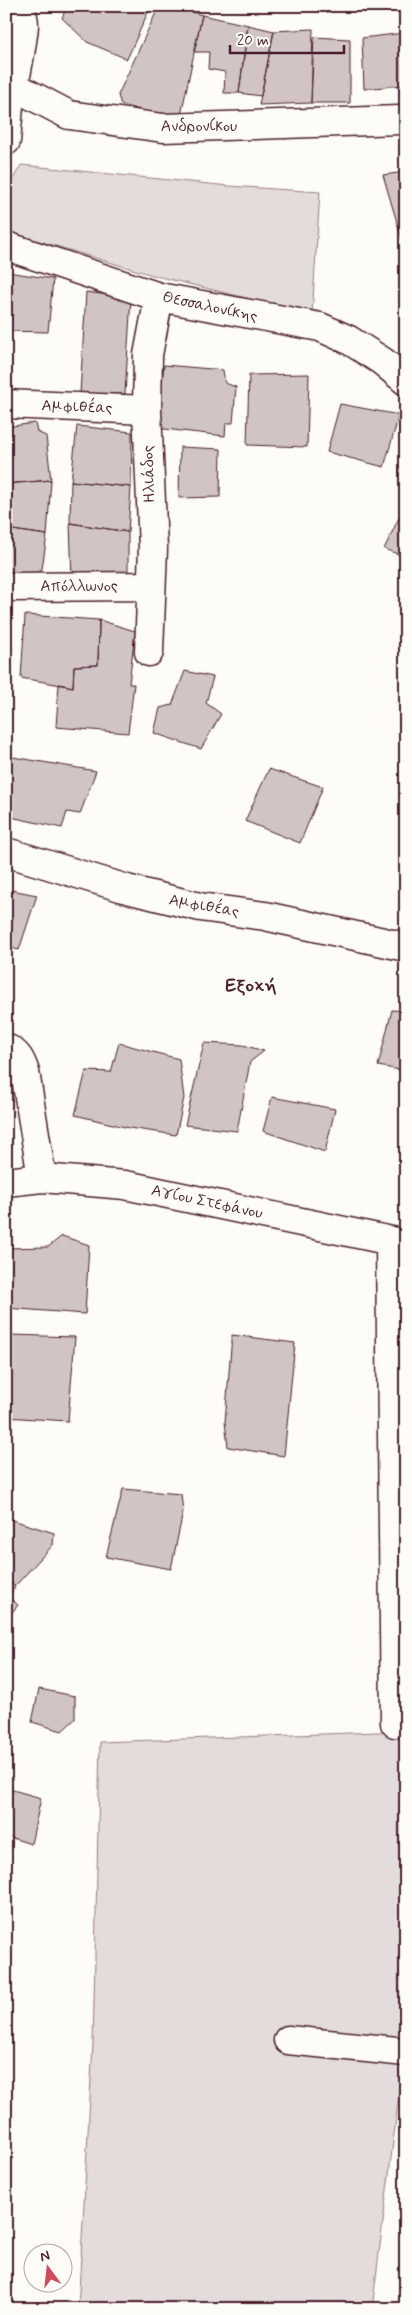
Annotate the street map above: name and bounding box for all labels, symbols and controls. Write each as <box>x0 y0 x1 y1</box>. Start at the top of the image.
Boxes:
scale bar <box>230 22 343 54</box>
text: 20 m <box>237 31 269 51</box>
street label: Ανδρονίκου <box>161 116 237 137</box>
street label: Θεσσαλονίκης <box>161 287 259 327</box>
street label: Αμφιθέας <box>41 394 113 419</box>
street label: Ηλιάδος <box>137 445 161 503</box>
street label: Απόλλωνος <box>40 576 118 597</box>
street label: Αμφιθέας <box>167 889 241 923</box>
district label: Εξοχή <box>225 973 277 998</box>
street label: Αγίου Στεφάνου <box>149 1180 265 1224</box>
north arrow <box>22 2242 72 2292</box>
text: N <box>38 2247 52 2266</box>

